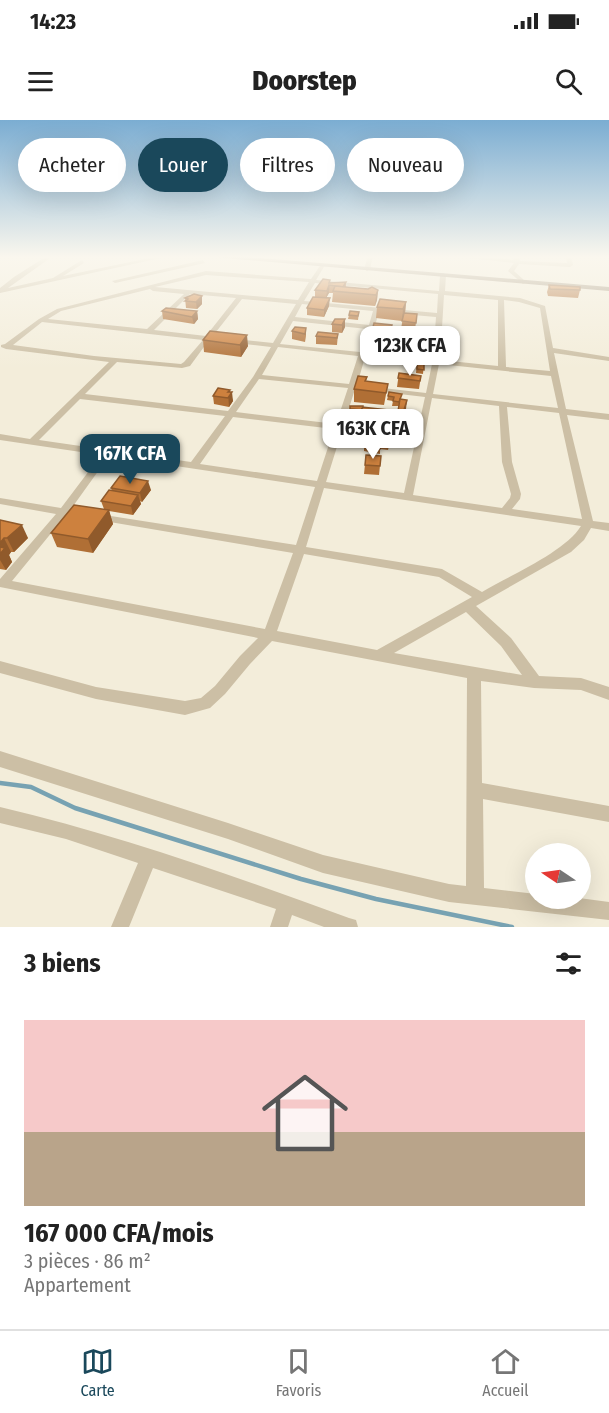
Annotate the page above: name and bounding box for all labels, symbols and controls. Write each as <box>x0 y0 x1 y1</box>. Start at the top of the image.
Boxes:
text: 14:23 <box>30 8 76 35</box>
icon: menu <box>24 65 57 98</box>
text: Doorstep <box>252 65 357 97</box>
icon: search <box>552 65 585 98</box>
chip: Acheter <box>18 138 126 192</box>
chip: Louer <box>138 138 228 192</box>
chip: Filtres <box>240 138 335 192</box>
chip: Nouveau <box>347 138 464 192</box>
pin: 123K CFA <box>348 326 472 377</box>
text: 123K CFA <box>374 333 446 357</box>
pin: 163K CFA <box>311 409 435 460</box>
text: 163K CFA <box>336 416 410 440</box>
pin: 167K CFA <box>68 434 192 485</box>
text: 167K CFA <box>94 441 166 465</box>
north arrow <box>525 843 591 909</box>
map controls <box>525 843 591 909</box>
icon: filters <box>552 947 585 980</box>
text: 3 biens <box>24 948 101 979</box>
icon: home <box>251 1059 359 1167</box>
text: 167 000 CFA/mois <box>24 1218 214 1249</box>
text: 3 pièces · 86 m² <box>24 1249 151 1273</box>
text: Appartement <box>24 1273 131 1297</box>
tab: Carte <box>80 1345 115 1400</box>
tab: Favoris <box>276 1345 321 1400</box>
tab: Accueil <box>482 1345 529 1400</box>

